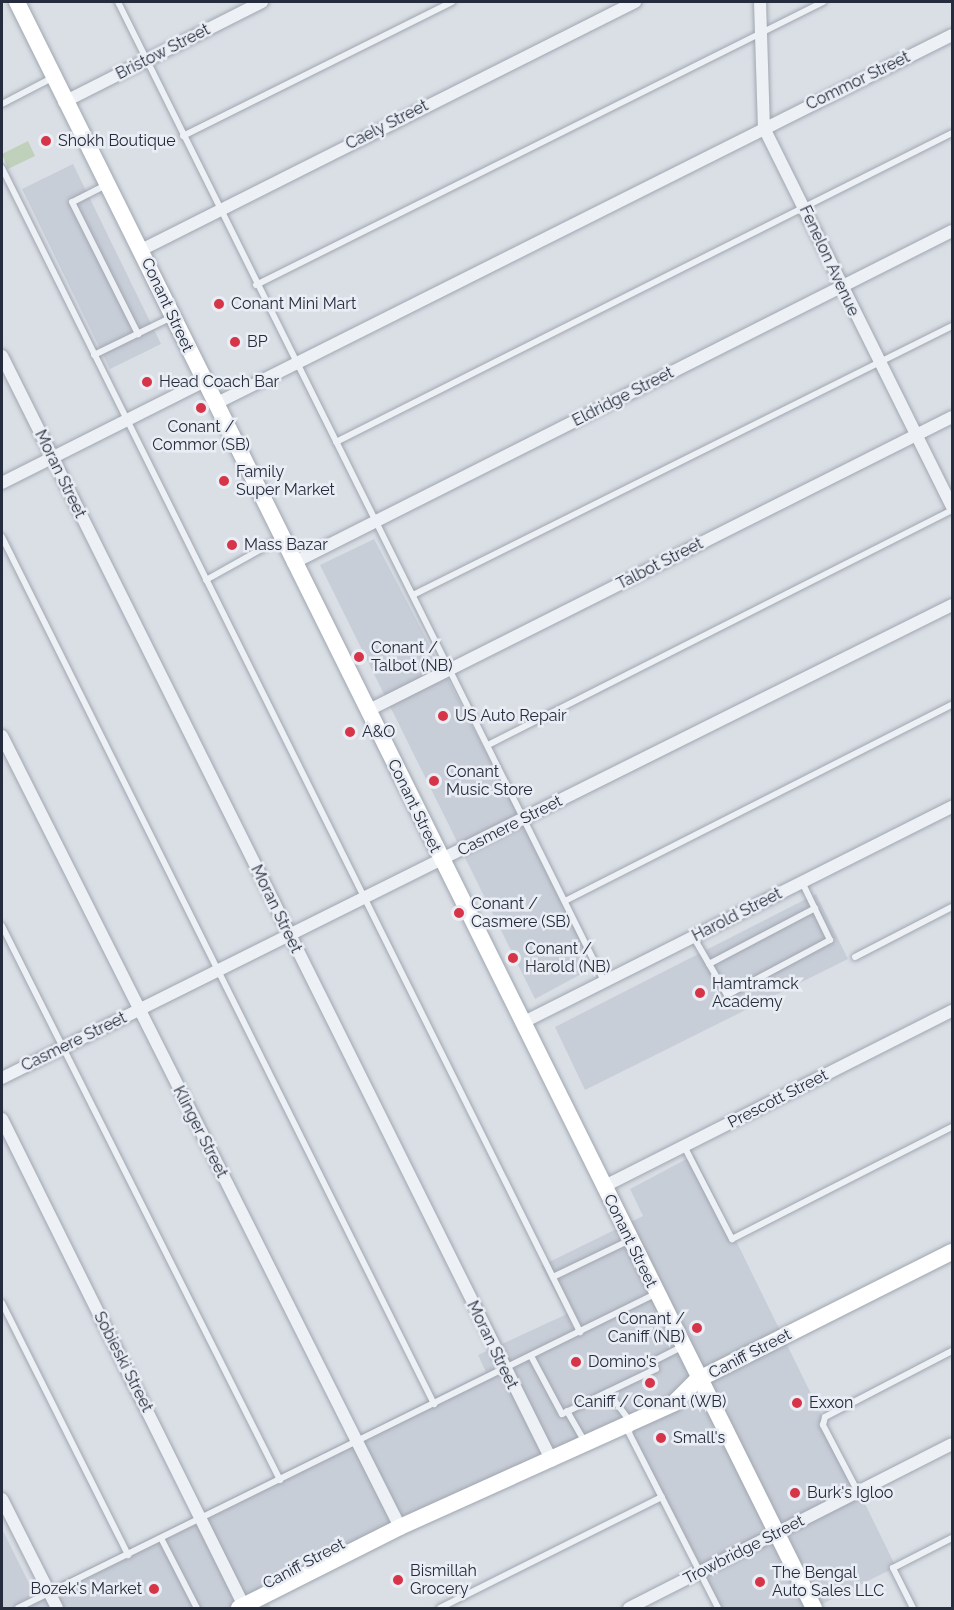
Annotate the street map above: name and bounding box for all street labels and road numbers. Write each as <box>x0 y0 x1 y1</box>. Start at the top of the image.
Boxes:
street label: Bristow Street <box>113 20 213 84</box>
street label: Commor Street <box>803 47 913 115</box>
street label: Caely Street <box>342 96 432 154</box>
street label: Fenelon Avenue <box>795 202 863 320</box>
street label: Conant Street <box>137 255 197 355</box>
street label: Eldridge Street <box>569 363 677 431</box>
street label: Moran Street <box>30 427 90 521</box>
street label: Talbot Street <box>614 534 706 594</box>
street label: Conant Street <box>383 756 445 856</box>
street label: Casmere Street <box>455 791 565 861</box>
street label: Moran Street <box>246 862 306 956</box>
street label: Harold Street <box>689 884 785 946</box>
street label: Casmere Street <box>18 1008 130 1076</box>
street label: Prescott Street <box>725 1066 831 1132</box>
street label: Klinger Street <box>169 1083 231 1181</box>
street label: Conant Street <box>599 1191 661 1291</box>
street label: Moran Street <box>462 1298 522 1392</box>
street label: Sobieski Street <box>89 1309 157 1415</box>
street label: Caniff Street <box>705 1325 795 1383</box>
street label: Trowbridge Street <box>681 1511 807 1589</box>
street label: Caniff Street <box>260 1534 348 1594</box>

